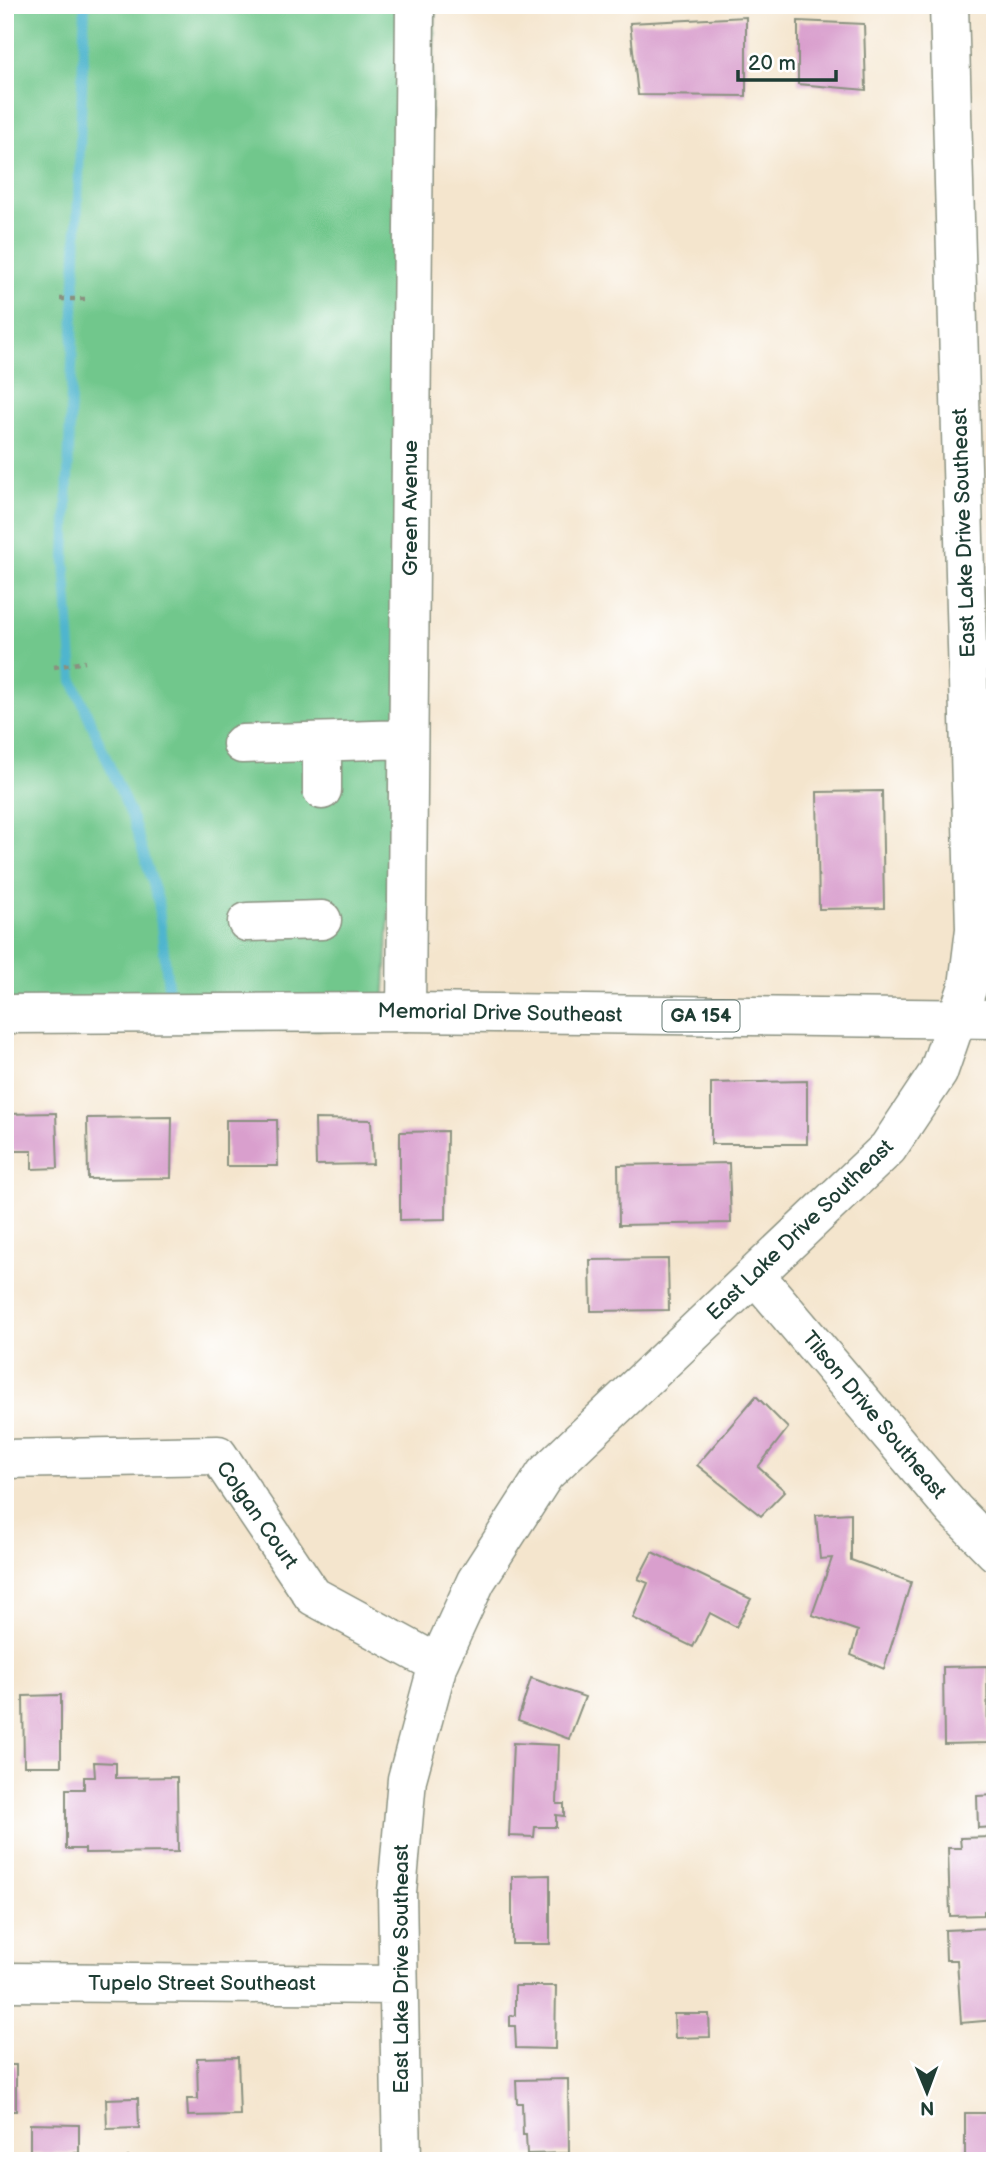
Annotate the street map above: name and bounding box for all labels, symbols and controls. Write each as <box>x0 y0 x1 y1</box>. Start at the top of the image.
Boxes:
scale bar <box>738 38 836 82</box>
text: 20 m <box>748 51 796 76</box>
street label: East Lake Drive Southeast <box>947 407 981 658</box>
street label: Green Avenue <box>398 440 423 576</box>
street label: Memorial Drive Southeast <box>378 998 623 1028</box>
road number: GA 154 <box>662 1000 740 1032</box>
street label: East Lake Drive Southeast <box>702 1134 899 1326</box>
street label: Tilson Drive Southeast <box>797 1326 952 1504</box>
street label: Colgan Court <box>211 1456 304 1574</box>
street label: East Lake Drive Southeast <box>389 1844 414 2094</box>
street label: Tupelo Street Southeast <box>88 1971 316 1996</box>
north arrow <box>892 2058 962 2128</box>
text: N <box>920 2096 935 2119</box>

